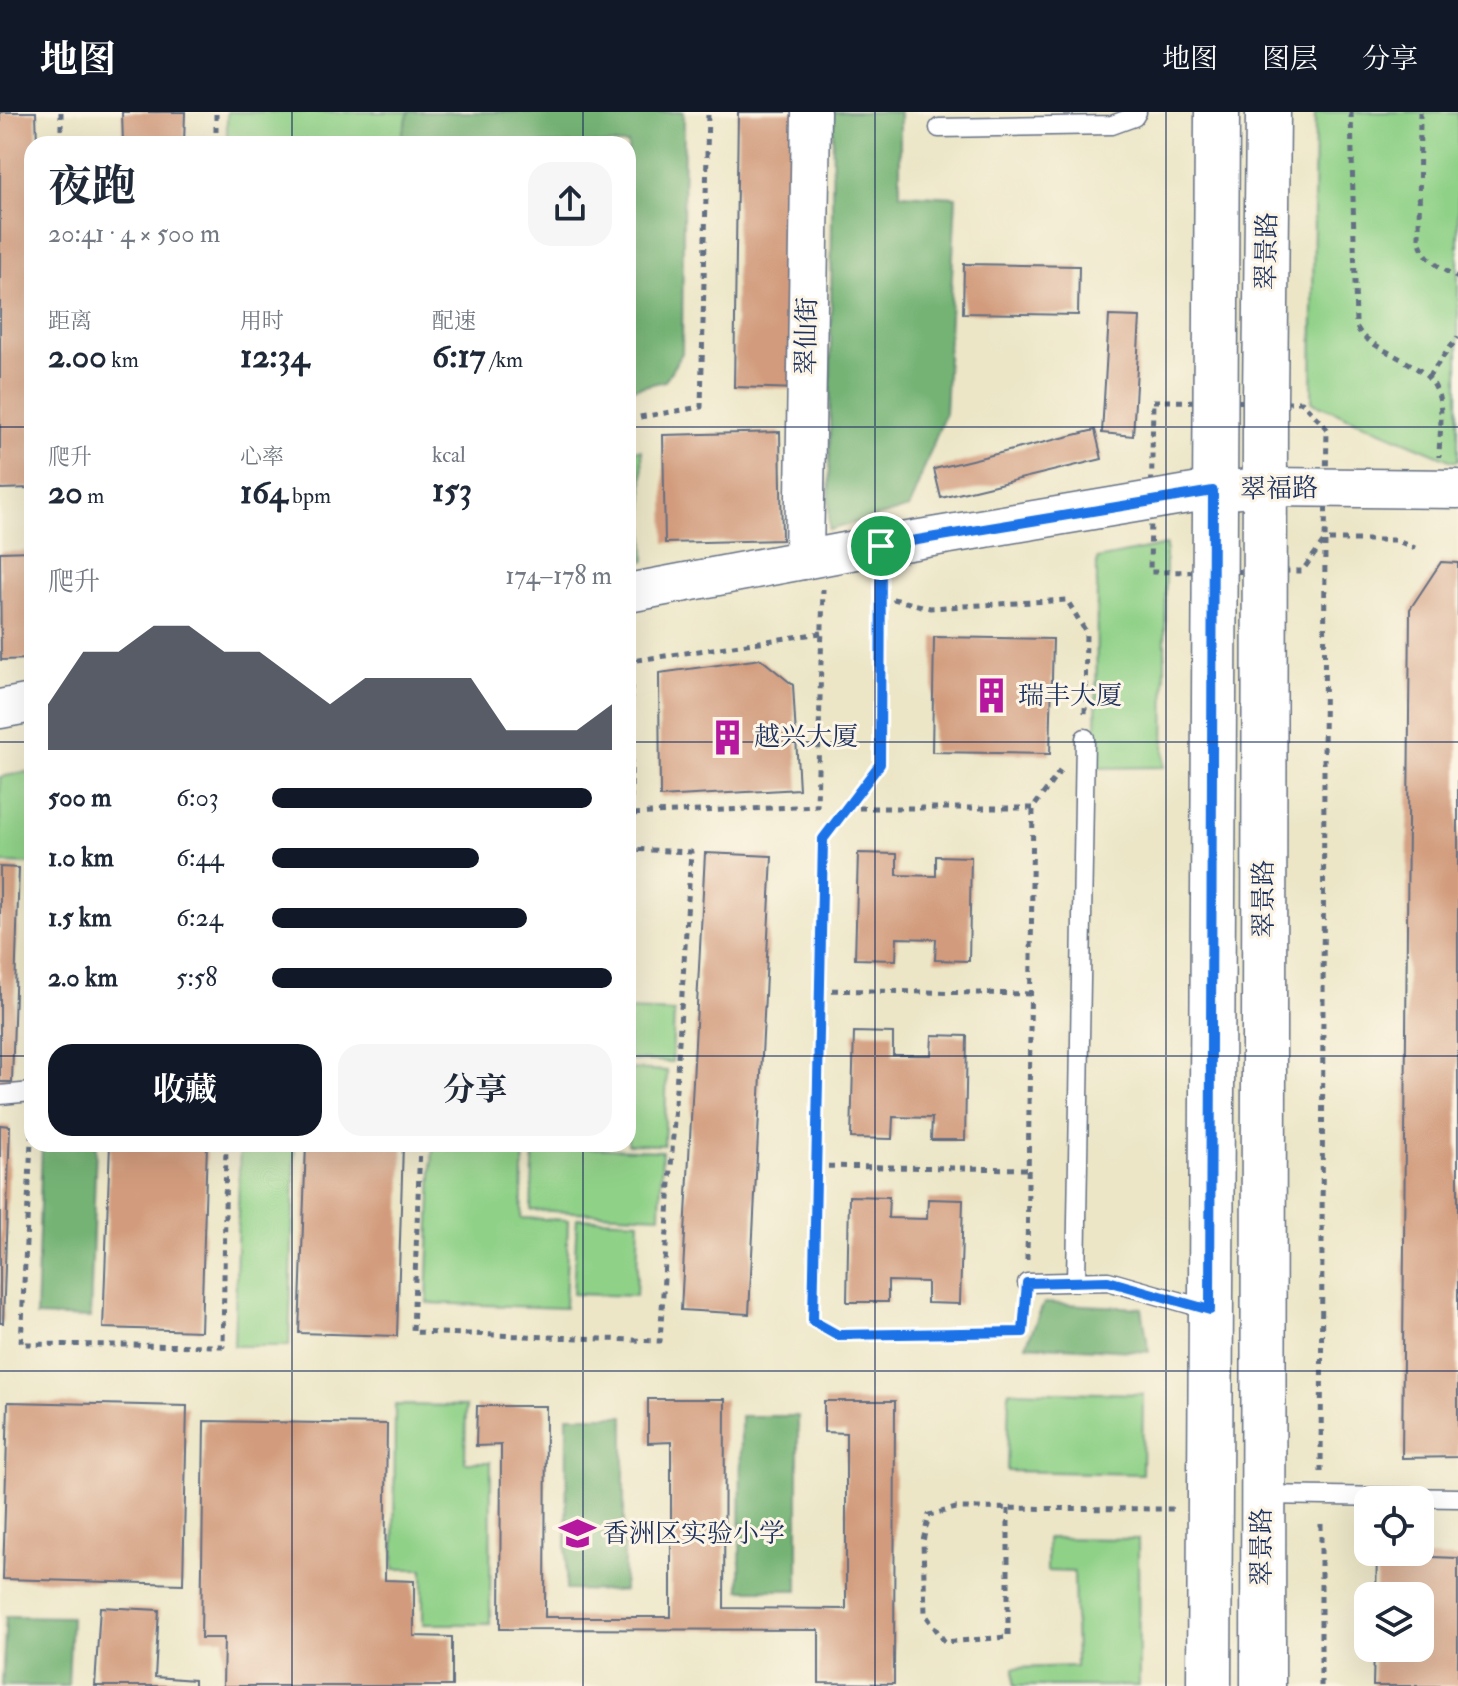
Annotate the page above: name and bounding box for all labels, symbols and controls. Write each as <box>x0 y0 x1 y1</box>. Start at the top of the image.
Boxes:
text: 地图 <box>40 36 116 84</box>
text: 地图 <box>1162 42 1218 77</box>
text: 图层 <box>1262 42 1318 77</box>
text: 分享 <box>1362 42 1418 77</box>
text: 夜跑 <box>48 160 136 215</box>
button: share <box>528 162 612 246</box>
street label: 翠景路 <box>1250 212 1284 290</box>
text: 20:41 · 4 × 500 m <box>48 218 220 250</box>
street label: 翠仙街 <box>790 297 824 375</box>
text: 距离 <box>48 307 92 335</box>
text: 用时 <box>240 307 284 335</box>
text: 配速 <box>432 307 476 335</box>
text: 2.00 <box>48 335 107 378</box>
text: 12:34 <box>240 335 309 378</box>
text: 6:17 <box>432 335 485 378</box>
text: km <box>107 346 139 374</box>
text: /km <box>485 346 523 374</box>
text: kcal <box>432 441 466 469</box>
text: 爬升 <box>48 443 92 471</box>
text: 心率 <box>240 443 284 471</box>
text: 153 <box>432 469 472 512</box>
text: 20 <box>48 471 83 514</box>
text: 164 <box>240 471 287 514</box>
street label: 翠福路 <box>1240 472 1318 506</box>
text: m <box>83 482 104 510</box>
text: bpm <box>287 482 331 510</box>
pin <box>847 512 915 580</box>
icon: arrive <box>859 524 903 568</box>
text: 174–178 m <box>505 560 612 592</box>
text: 爬升 <box>48 566 100 598</box>
building icon: 瑞丰大厦 <box>973 677 1011 715</box>
place label: 瑞丰大厦 <box>1018 680 1122 712</box>
building icon: 越兴大厦 <box>709 718 747 756</box>
place label: 越兴大厦 <box>754 721 858 753</box>
text: 500 m <box>48 782 112 814</box>
text: 6:03 <box>176 782 219 814</box>
text: 1.0 km <box>48 842 114 874</box>
text: 6:44 <box>176 842 224 874</box>
street label: 翠景路 <box>1248 860 1280 938</box>
text: 1.5 km <box>48 902 111 934</box>
text: 6:24 <box>176 902 223 934</box>
text: 2.0 km <box>48 962 118 994</box>
text: 5:58 <box>176 962 218 994</box>
button: 收藏 <box>48 1044 322 1136</box>
button: 分享 <box>338 1044 612 1136</box>
map controls <box>1354 1486 1434 1662</box>
button: locate <box>1354 1486 1434 1566</box>
street label: 翠景路 <box>1246 1508 1278 1586</box>
school or university icon: 香洲区实验小学 <box>558 1515 596 1553</box>
place label: 香洲区实验小学 <box>603 1518 785 1550</box>
button: layers <box>1354 1582 1434 1662</box>

